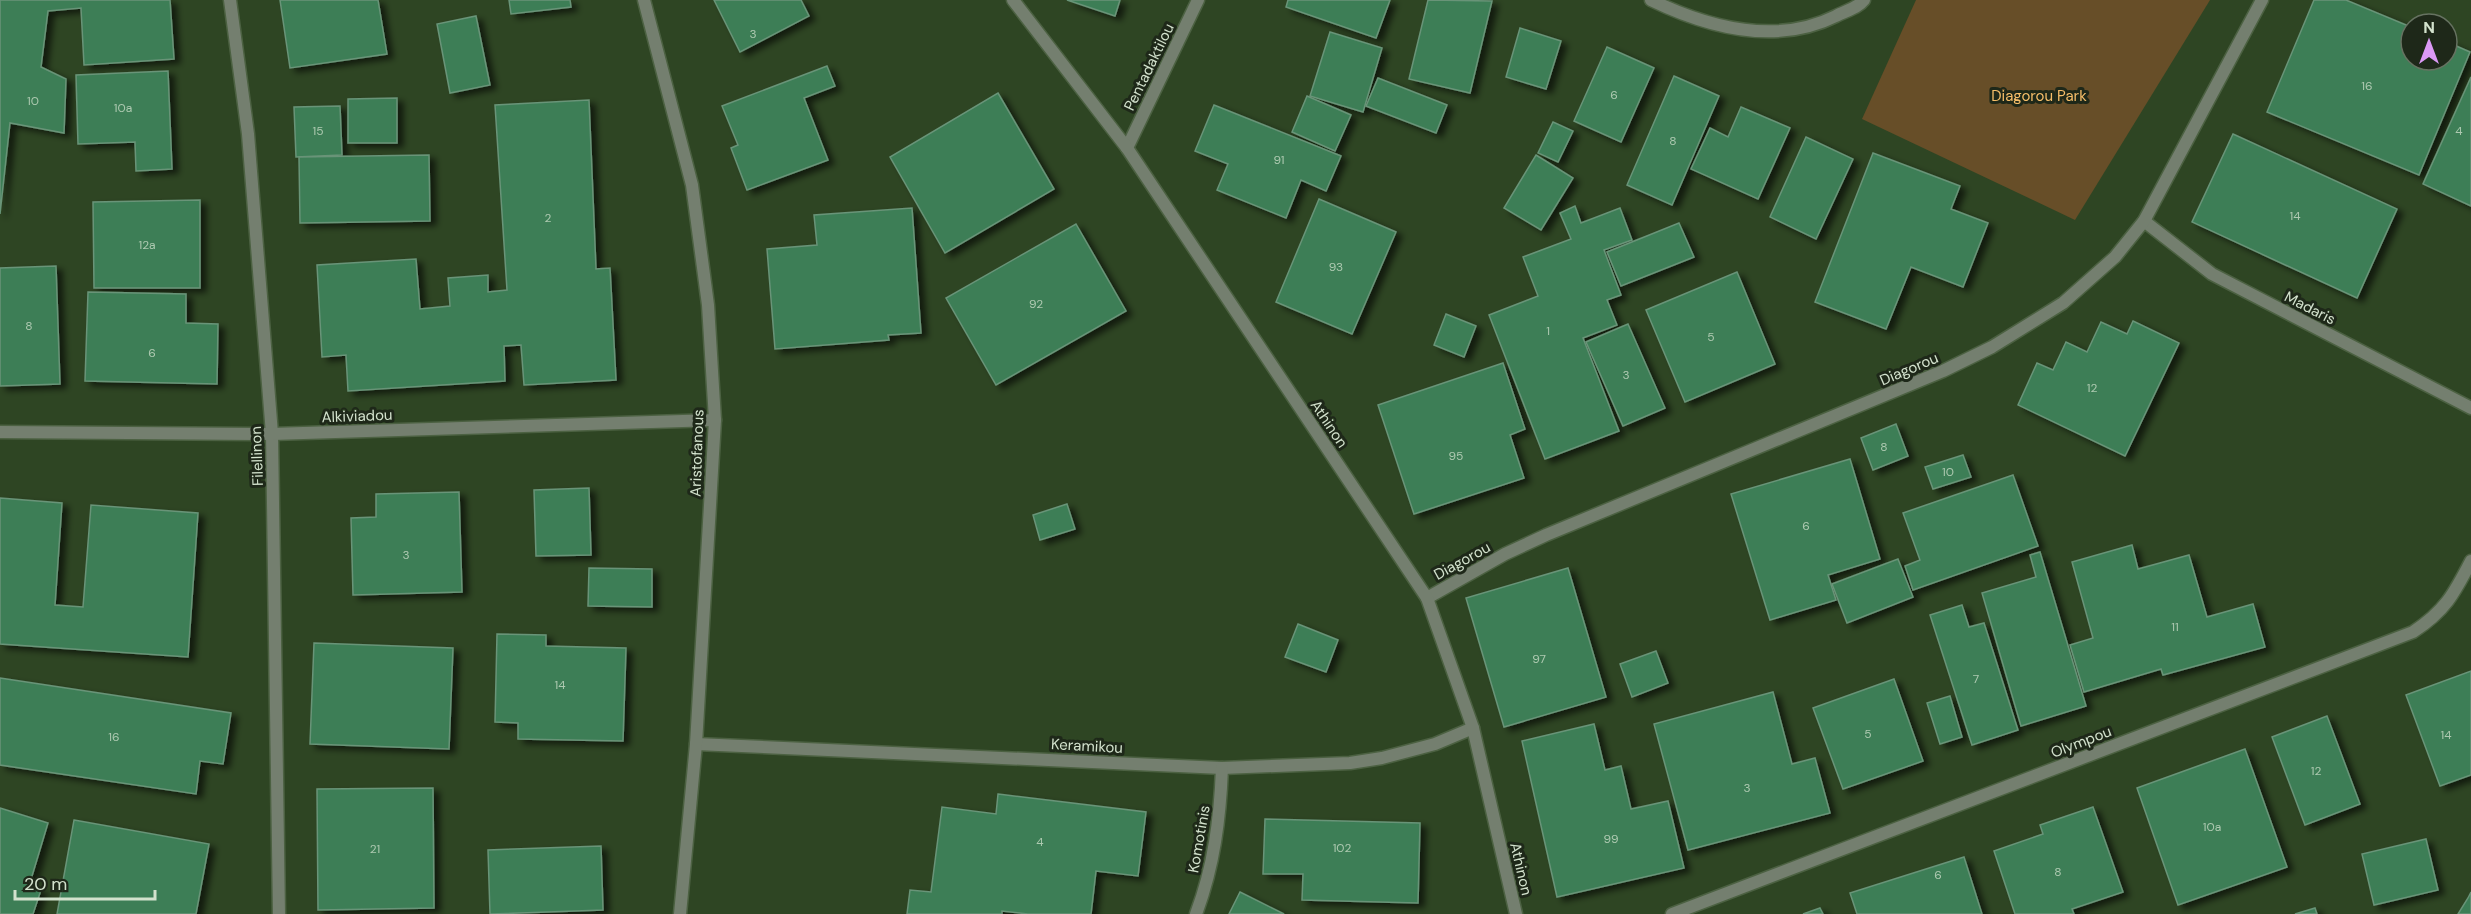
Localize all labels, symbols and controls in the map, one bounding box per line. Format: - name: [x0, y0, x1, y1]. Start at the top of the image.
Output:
- north arrow: [2399, 12, 2459, 72]
- text: N: [2423, 17, 2435, 38]
- street label: Pentadaktilou: [1119, 20, 1179, 114]
- house number: 3: [749, 26, 757, 42]
- house number: 16: [2361, 78, 2373, 94]
- park label: Diagorou Park: [1991, 86, 2087, 106]
- house number: 6: [1610, 87, 1618, 103]
- house number: 10: [27, 93, 39, 109]
- house number: 10a: [114, 100, 132, 116]
- house number: 15: [312, 123, 324, 139]
- house number: 4: [2455, 123, 2463, 139]
- house number: 8: [1669, 133, 1677, 149]
- house number: 91: [1273, 152, 1285, 168]
- house number: 14: [2289, 208, 2301, 224]
- house number: 2: [545, 210, 552, 226]
- house number: 12a: [138, 237, 156, 253]
- house number: 93: [1329, 259, 1343, 275]
- street label: Madaris: [2281, 287, 2339, 329]
- house number: 92: [1029, 296, 1043, 312]
- house number: 8: [25, 318, 33, 334]
- house number: 1: [1546, 323, 1550, 339]
- house number: 5: [1707, 329, 1715, 345]
- house number: 6: [148, 345, 156, 361]
- street label: Diagorou: [1877, 348, 1941, 390]
- house number: 3: [1622, 367, 1630, 383]
- house number: 12: [2087, 380, 2097, 396]
- street label: Athinon: [1306, 396, 1352, 452]
- street label: Alkiviadou: [321, 405, 393, 427]
- street label: Aristofanous: [685, 409, 709, 497]
- street label: Filellinon: [246, 426, 268, 486]
- house number: 8: [1880, 439, 1888, 455]
- house number: 95: [1449, 448, 1463, 464]
- house number: 10: [1942, 464, 1954, 480]
- house number: 6: [1802, 518, 1810, 534]
- street label: Diagorou: [1430, 537, 1494, 585]
- house number: 3: [402, 547, 410, 563]
- house number: 11: [2171, 619, 2179, 635]
- house number: 97: [1532, 651, 1546, 667]
- house number: 7: [1973, 671, 1979, 687]
- house number: 14: [554, 677, 566, 693]
- street label: Olympou: [2048, 721, 2114, 763]
- house number: 5: [1864, 726, 1872, 742]
- house number: 14: [2440, 727, 2452, 743]
- house number: 16: [108, 729, 120, 745]
- street label: Keramikou: [1051, 734, 1123, 758]
- house number: 12: [2311, 763, 2321, 779]
- house number: 3: [1743, 780, 1751, 796]
- street label: Komotinis: [1183, 804, 1215, 874]
- house number: 10a: [2203, 819, 2221, 835]
- house number: 99: [1603, 831, 1619, 847]
- house number: 4: [1036, 834, 1044, 850]
- house number: 102: [1333, 840, 1351, 856]
- house number: 21: [370, 841, 380, 857]
- street label: Athinon: [1505, 841, 1537, 897]
- scale bar: [15, 863, 154, 901]
- house number: 8: [2054, 864, 2062, 880]
- house number: 6: [1934, 867, 1942, 883]
- text: 20 m: [24, 872, 67, 896]

